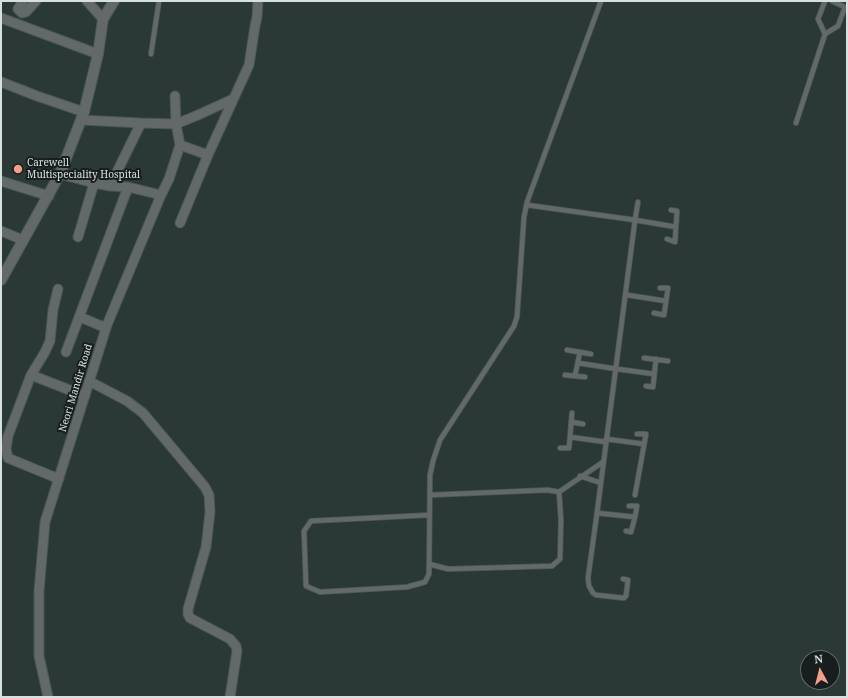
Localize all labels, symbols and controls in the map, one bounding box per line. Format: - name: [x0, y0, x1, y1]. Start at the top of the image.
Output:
- place label: Carewell Multispeciality Hospital: [27, 157, 140, 180]
- marker: Carewell Multispeciality Hospital: [12, 163, 24, 175]
- street label: Neori Mandir Road: [57, 343, 95, 433]
- north arrow: [800, 650, 840, 690]
- text: N: [813, 651, 824, 667]

